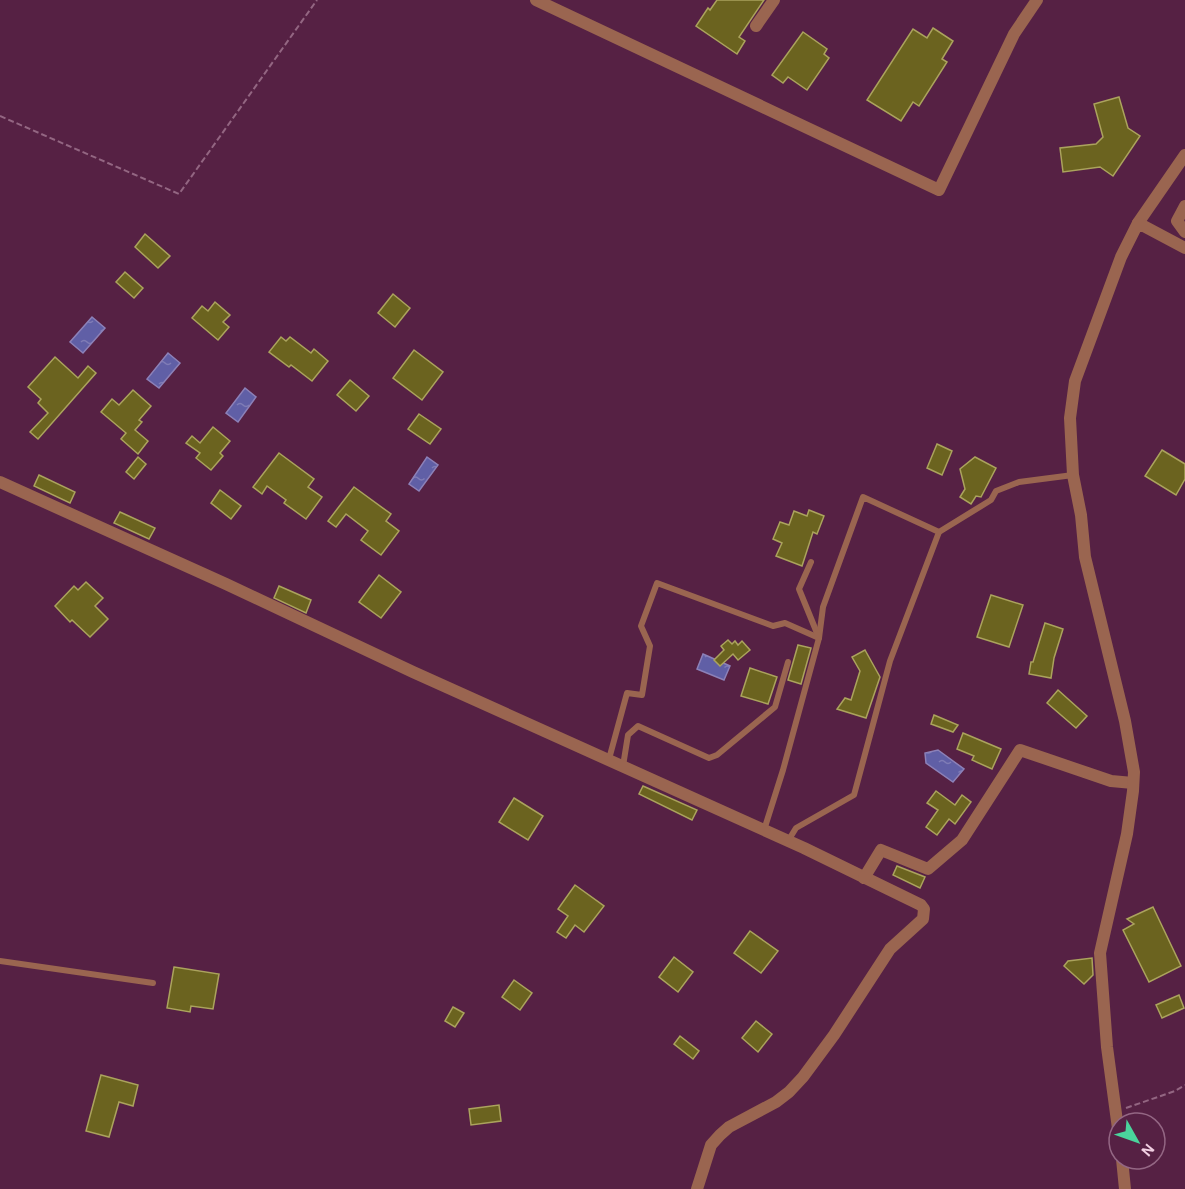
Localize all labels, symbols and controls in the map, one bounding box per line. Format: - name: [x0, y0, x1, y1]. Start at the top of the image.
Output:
- north arrow: [1107, 1111, 1167, 1171]
- text: N: [1138, 1141, 1157, 1159]

